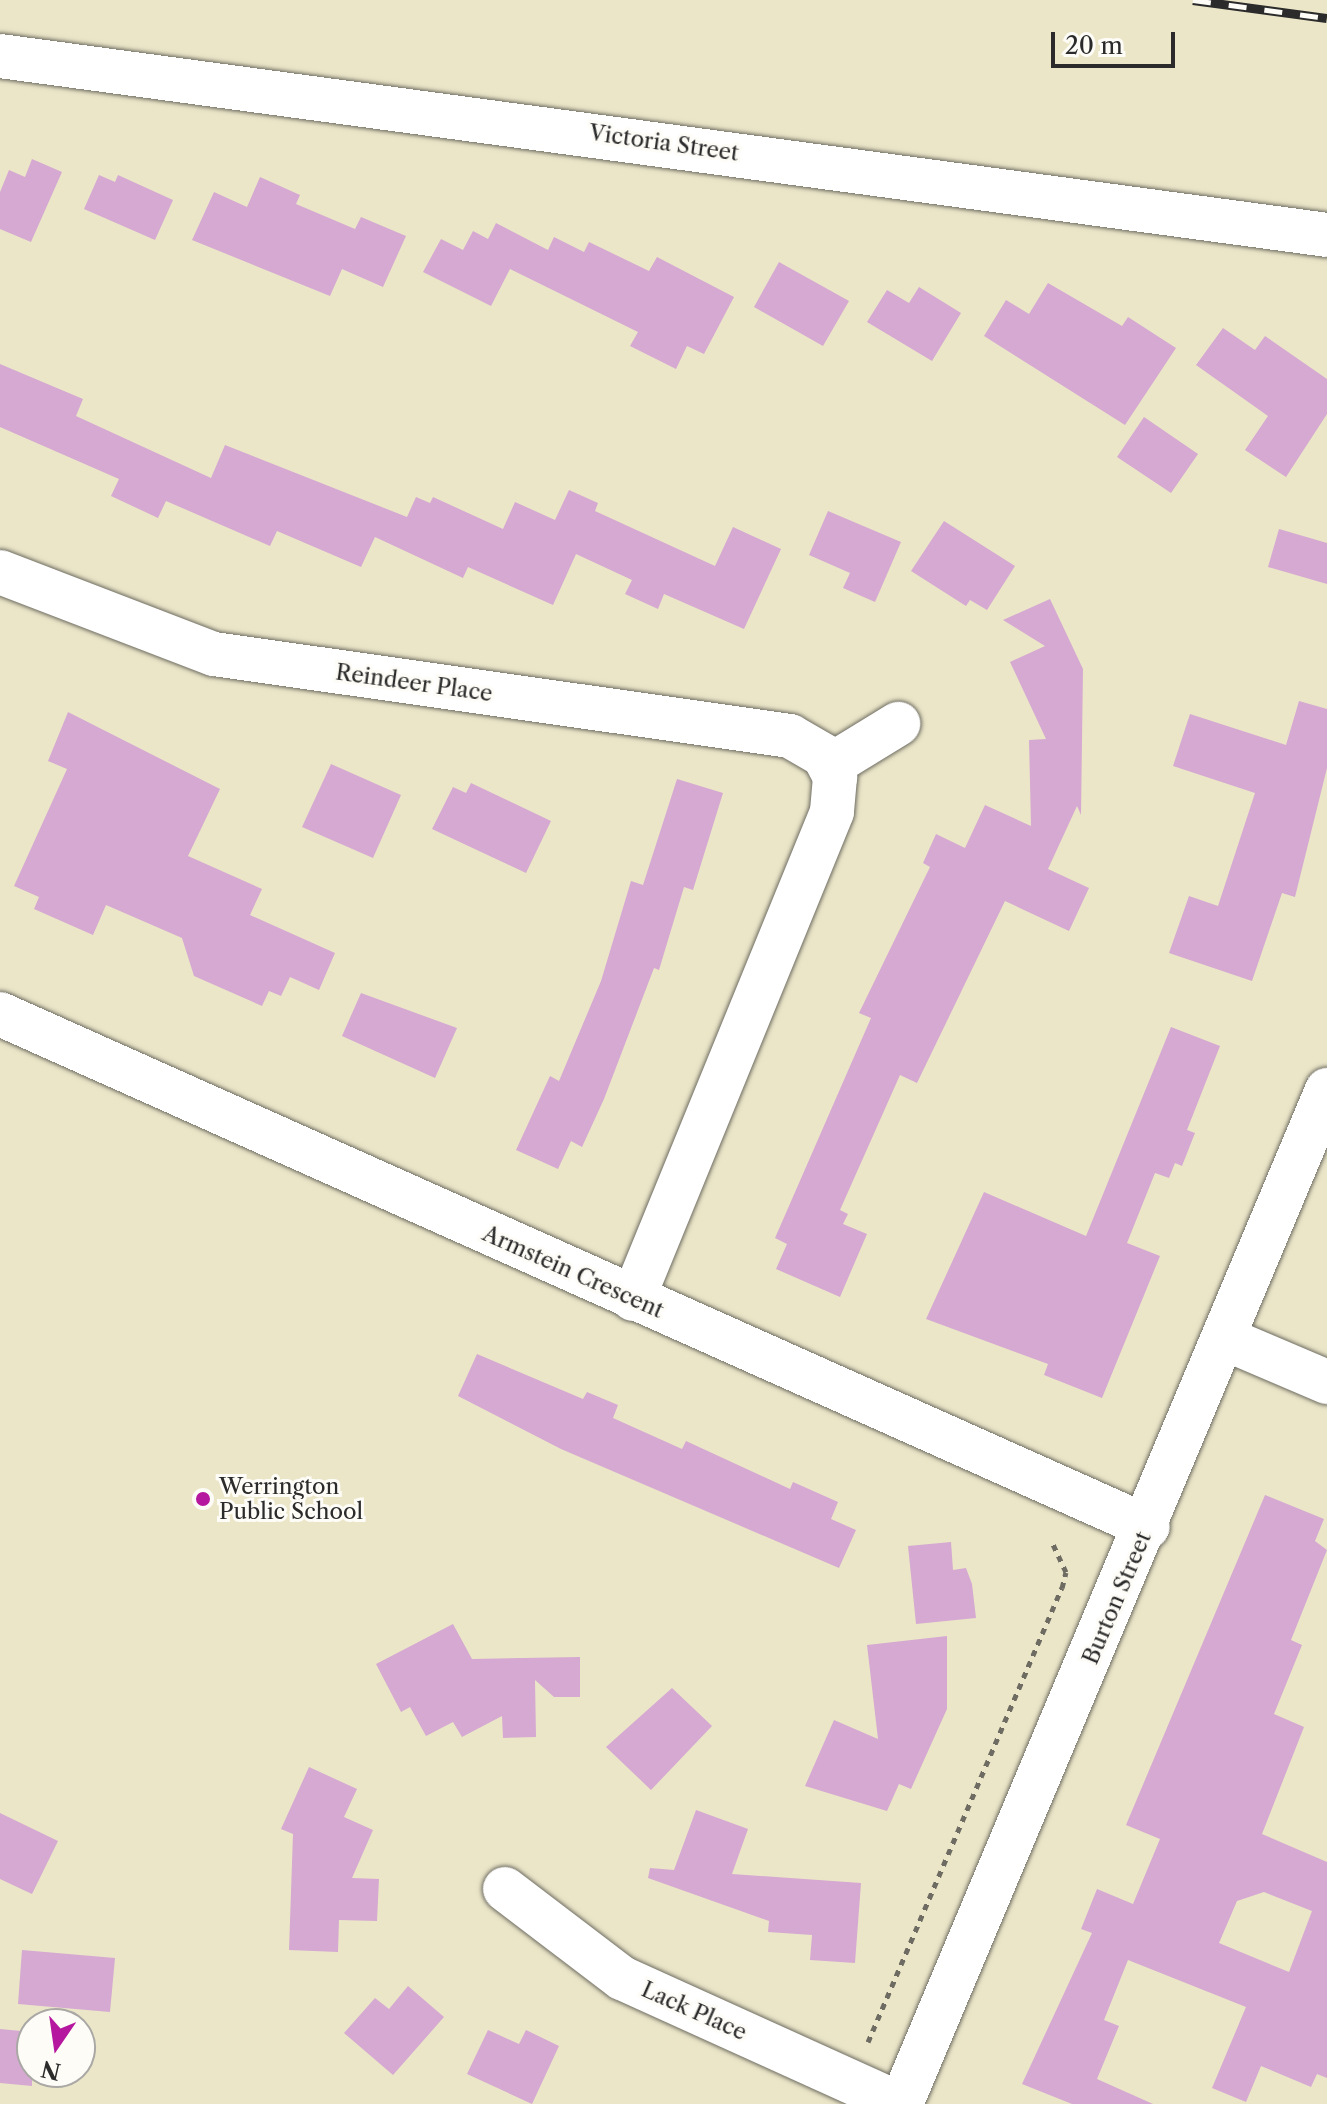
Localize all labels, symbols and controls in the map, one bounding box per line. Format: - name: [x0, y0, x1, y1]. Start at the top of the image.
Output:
- scale bar: [1055, 16, 1179, 66]
- text: 20 m: [1065, 31, 1123, 60]
- street label: Victoria Street: [587, 119, 741, 167]
- street label: Reindeer Place: [334, 659, 494, 707]
- street label: Armstein Crescent: [478, 1220, 668, 1324]
- place label: Werrington Public School: [219, 1473, 363, 1524]
- marker: Werrington Public School: [194, 1490, 212, 1508]
- street label: Burton Street: [1077, 1528, 1157, 1668]
- street label: Lack Place: [637, 1976, 751, 2046]
- north arrow: [16, 2008, 96, 2088]
- text: N: [39, 2055, 63, 2085]

